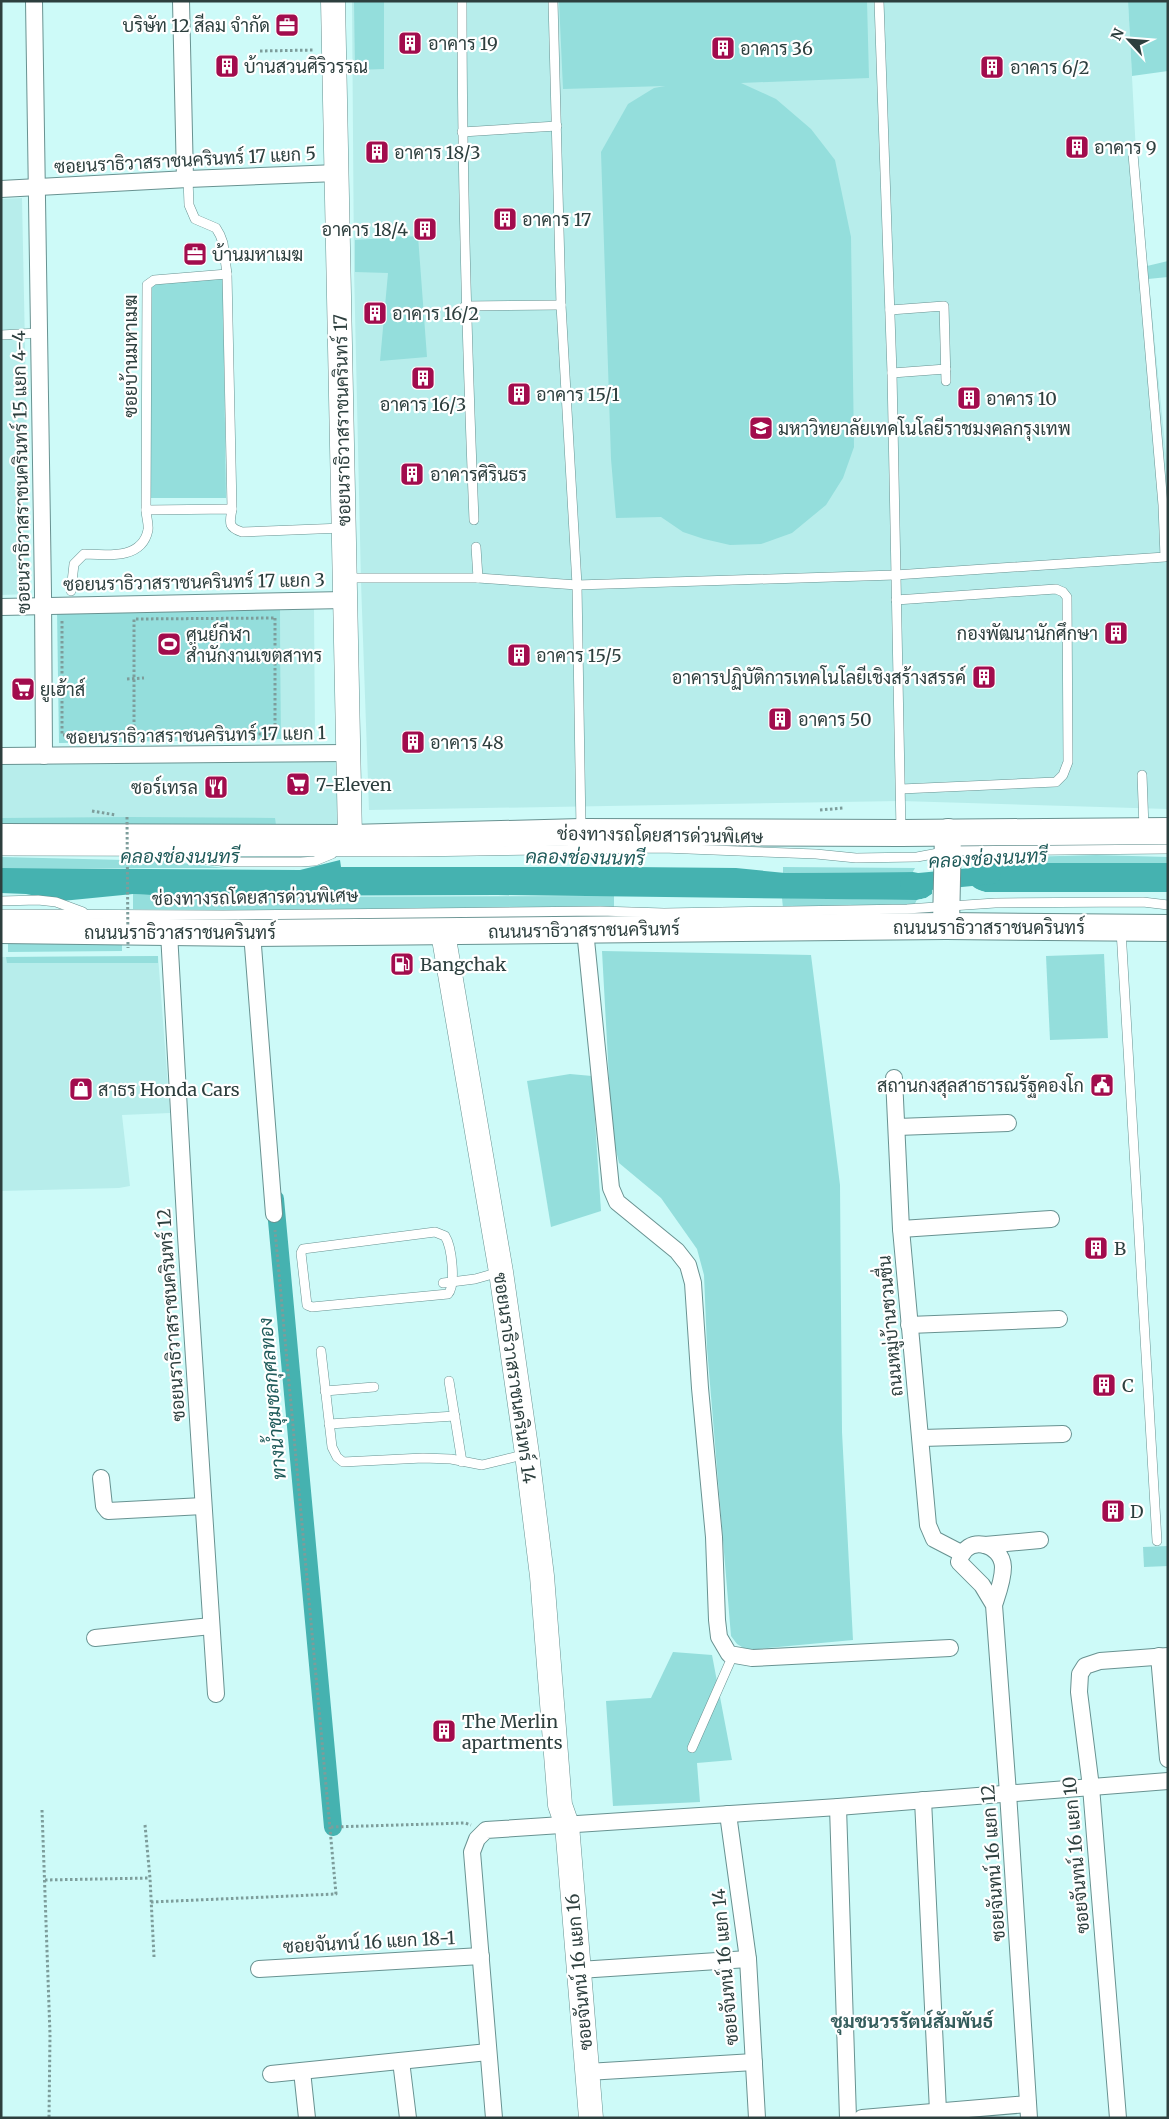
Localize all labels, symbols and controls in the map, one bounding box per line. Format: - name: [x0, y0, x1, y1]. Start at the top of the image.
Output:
- office icon: บริษัท 12 สีลม จำกัด: [274, 12, 300, 38]
- place label: บริษัท 12 สีลม จำกัด: [123, 13, 270, 37]
- north arrow: [1104, 15, 1154, 65]
- text: N: [1107, 25, 1128, 43]
- building icon: อาคาร 19: [397, 30, 423, 56]
- place label: อาคาร 19: [428, 32, 498, 55]
- building icon: อาคาร 36: [710, 35, 736, 61]
- place label: อาคาร 36: [740, 37, 813, 60]
- building icon: บ้านสวนศิริวรรณ: [214, 53, 240, 79]
- building icon: อาคาร 6/2: [979, 54, 1005, 80]
- place label: บ้านสวนศิริวรรณ: [244, 55, 368, 78]
- place label: อาคาร 6/2: [1010, 56, 1090, 79]
- building icon: อาคาร 9: [1064, 134, 1090, 160]
- place label: อาคาร 9: [1094, 136, 1157, 159]
- building icon: อาคาร 18/3: [364, 139, 390, 165]
- street label: ซอยนราธิวาสราชนครินทร์ 17 แยก 5: [53, 141, 317, 178]
- place label: อาคาร 18/3: [394, 141, 481, 164]
- building icon: อาคาร 17: [492, 206, 518, 232]
- place label: อาคาร 17: [522, 208, 591, 231]
- building icon: อาคาร 18/4: [412, 216, 438, 242]
- place label: อาคาร 18/4: [322, 218, 408, 241]
- office icon: บ้านมหาเมฆ: [182, 241, 208, 267]
- place label: บ้านมหาเมฆ: [212, 243, 303, 266]
- street label: ซอยบ้านมหาเมฆ: [119, 294, 142, 418]
- building icon: อาคาร 16/2: [362, 300, 388, 326]
- place label: อาคาร 16/2: [392, 302, 479, 325]
- street label: ซอยนราธิวาสราชนครินทร์ 17: [328, 314, 355, 526]
- street label: ซอยนราธิวาสราชนครินทร์ 15 แยก 4-4: [6, 330, 35, 614]
- building icon: อาคาร 16/3: [410, 365, 436, 391]
- building icon: อาคาร 15/1: [506, 381, 532, 407]
- place label: อาคาร 15/1: [536, 383, 620, 406]
- building icon: อาคาร 10: [956, 385, 982, 411]
- place label: อาคาร 10: [986, 387, 1057, 410]
- place label: อาคาร 16/3: [380, 393, 466, 416]
- school or university icon: มหาวิทยาลัยเทคโนโลยีราชมงคลกรุงเทพ: [748, 415, 774, 441]
- place label: มหาวิทยาลัยเทคโนโลยีราชมงคลกรุงเทพ: [778, 416, 1071, 441]
- building icon: อาคารศิรินธร: [399, 461, 425, 487]
- place label: อาคารศิรินธร: [430, 463, 527, 486]
- street label: ซอยนราธิวาสราชนครินทร์ 17 แยก 3: [63, 567, 325, 596]
- building icon: กองพัฒนานักศึกษา: [1103, 620, 1129, 646]
- place label: ศูนย์กีฬา สำนักงานเขตสาทร: [186, 622, 323, 667]
- place label: กองพัฒนานักศึกษา: [957, 622, 1098, 645]
- sports icon: ศูนย์กีฬา สำนักงานเขตสาทร: [156, 631, 182, 657]
- building icon: อาคาร 15/5: [506, 642, 532, 668]
- place label: อาคาร 15/5: [536, 644, 622, 667]
- building icon: อาคารปฏิบัติการเทคโนโลยีเชิงสร้างสรรค์: [971, 664, 997, 690]
- place label: อาคารปฏิบัติการเทคโนโลยีเชิงสร้างสรรค์: [672, 665, 966, 690]
- supermarket icon: ยูเฮ้าส์: [10, 676, 36, 702]
- place label: ยูเฮ้าส์: [40, 677, 85, 703]
- building icon: อาคาร 50: [767, 706, 793, 732]
- place label: อาคาร 50: [798, 708, 872, 731]
- street label: ซอยนราธิวาสราชนครินทร์ 17 แยก 1: [66, 720, 326, 749]
- building icon: อาคาร 48: [400, 729, 426, 755]
- place label: อาคาร 48: [430, 731, 504, 754]
- supermarket icon: 7-Eleven: [285, 771, 311, 797]
- place label: 7-Eleven: [316, 773, 392, 796]
- restaurant icon: ซอร์เทรล: [203, 774, 229, 800]
- place label: ซอร์เทรล: [131, 775, 198, 799]
- street label: ช่องทางรถโดยสารด่วนพิเศษ: [557, 821, 764, 848]
- water label: คลองช่องนนทรี: [928, 843, 1049, 873]
- water label: คลองช่องนนทรี: [120, 844, 241, 868]
- water label: คลองช่องนนทรี: [525, 844, 646, 870]
- street label: ช่องทางรถโดยสารด่วนพิเศษ: [152, 883, 359, 910]
- street label: ถนนนราธิวาสราชนครินทร์: [893, 915, 1085, 939]
- street label: ถนนนราธิวาสราชนครินทร์: [488, 916, 680, 943]
- street label: ถนนนราธิวาสราชนครินทร์: [84, 920, 276, 944]
- fuel station icon: Bangchak: [389, 951, 415, 977]
- place label: Bangchak: [420, 953, 507, 976]
- public building icon: สถานกงสุลสาธารณรัฐคองโก: [1089, 1072, 1115, 1098]
- place label: สถานกงสุลสาธารณรัฐคองโก: [877, 1073, 1084, 1098]
- shop icon: สาธร Honda Cars: [68, 1076, 94, 1102]
- place label: สาธร Honda Cars: [98, 1078, 240, 1101]
- street label: ซอยนราธิวาสราชนครินทร์ 12: [151, 1208, 190, 1422]
- building icon: B: [1083, 1235, 1109, 1261]
- place label: B: [1114, 1237, 1126, 1260]
- street label: ถนนหมู่บ้านชวนชื่น: [868, 1254, 910, 1398]
- street label: ซอยนราธิวาสราชนครินทร์ 14: [489, 1271, 542, 1485]
- water label: ทางน้ำชุมชลกุศลทอง: [250, 1316, 292, 1482]
- building icon: C: [1091, 1372, 1117, 1398]
- place label: C: [1122, 1374, 1134, 1397]
- building icon: D: [1100, 1498, 1126, 1524]
- place label: D: [1130, 1500, 1144, 1523]
- place label: The Merlin apartments: [462, 1710, 563, 1754]
- building icon: The Merlin apartments: [431, 1718, 457, 1744]
- street label: ซอยจันทน์ 16 แยก 10: [1057, 1775, 1094, 1935]
- street label: ซอยจันทน์ 16 แยก 12: [975, 1784, 1010, 1942]
- street label: ซอยจันทน์ 16 แยก 14: [706, 1888, 743, 2046]
- street label: ซอยจันทน์ 16 แยก 16: [560, 1893, 597, 2051]
- street label: ซอยจันทน์ 16 แยก 18-1: [282, 1925, 456, 1958]
- district label: ชุมชนวรรัตน์สัมพันธ์: [830, 2009, 994, 2036]

